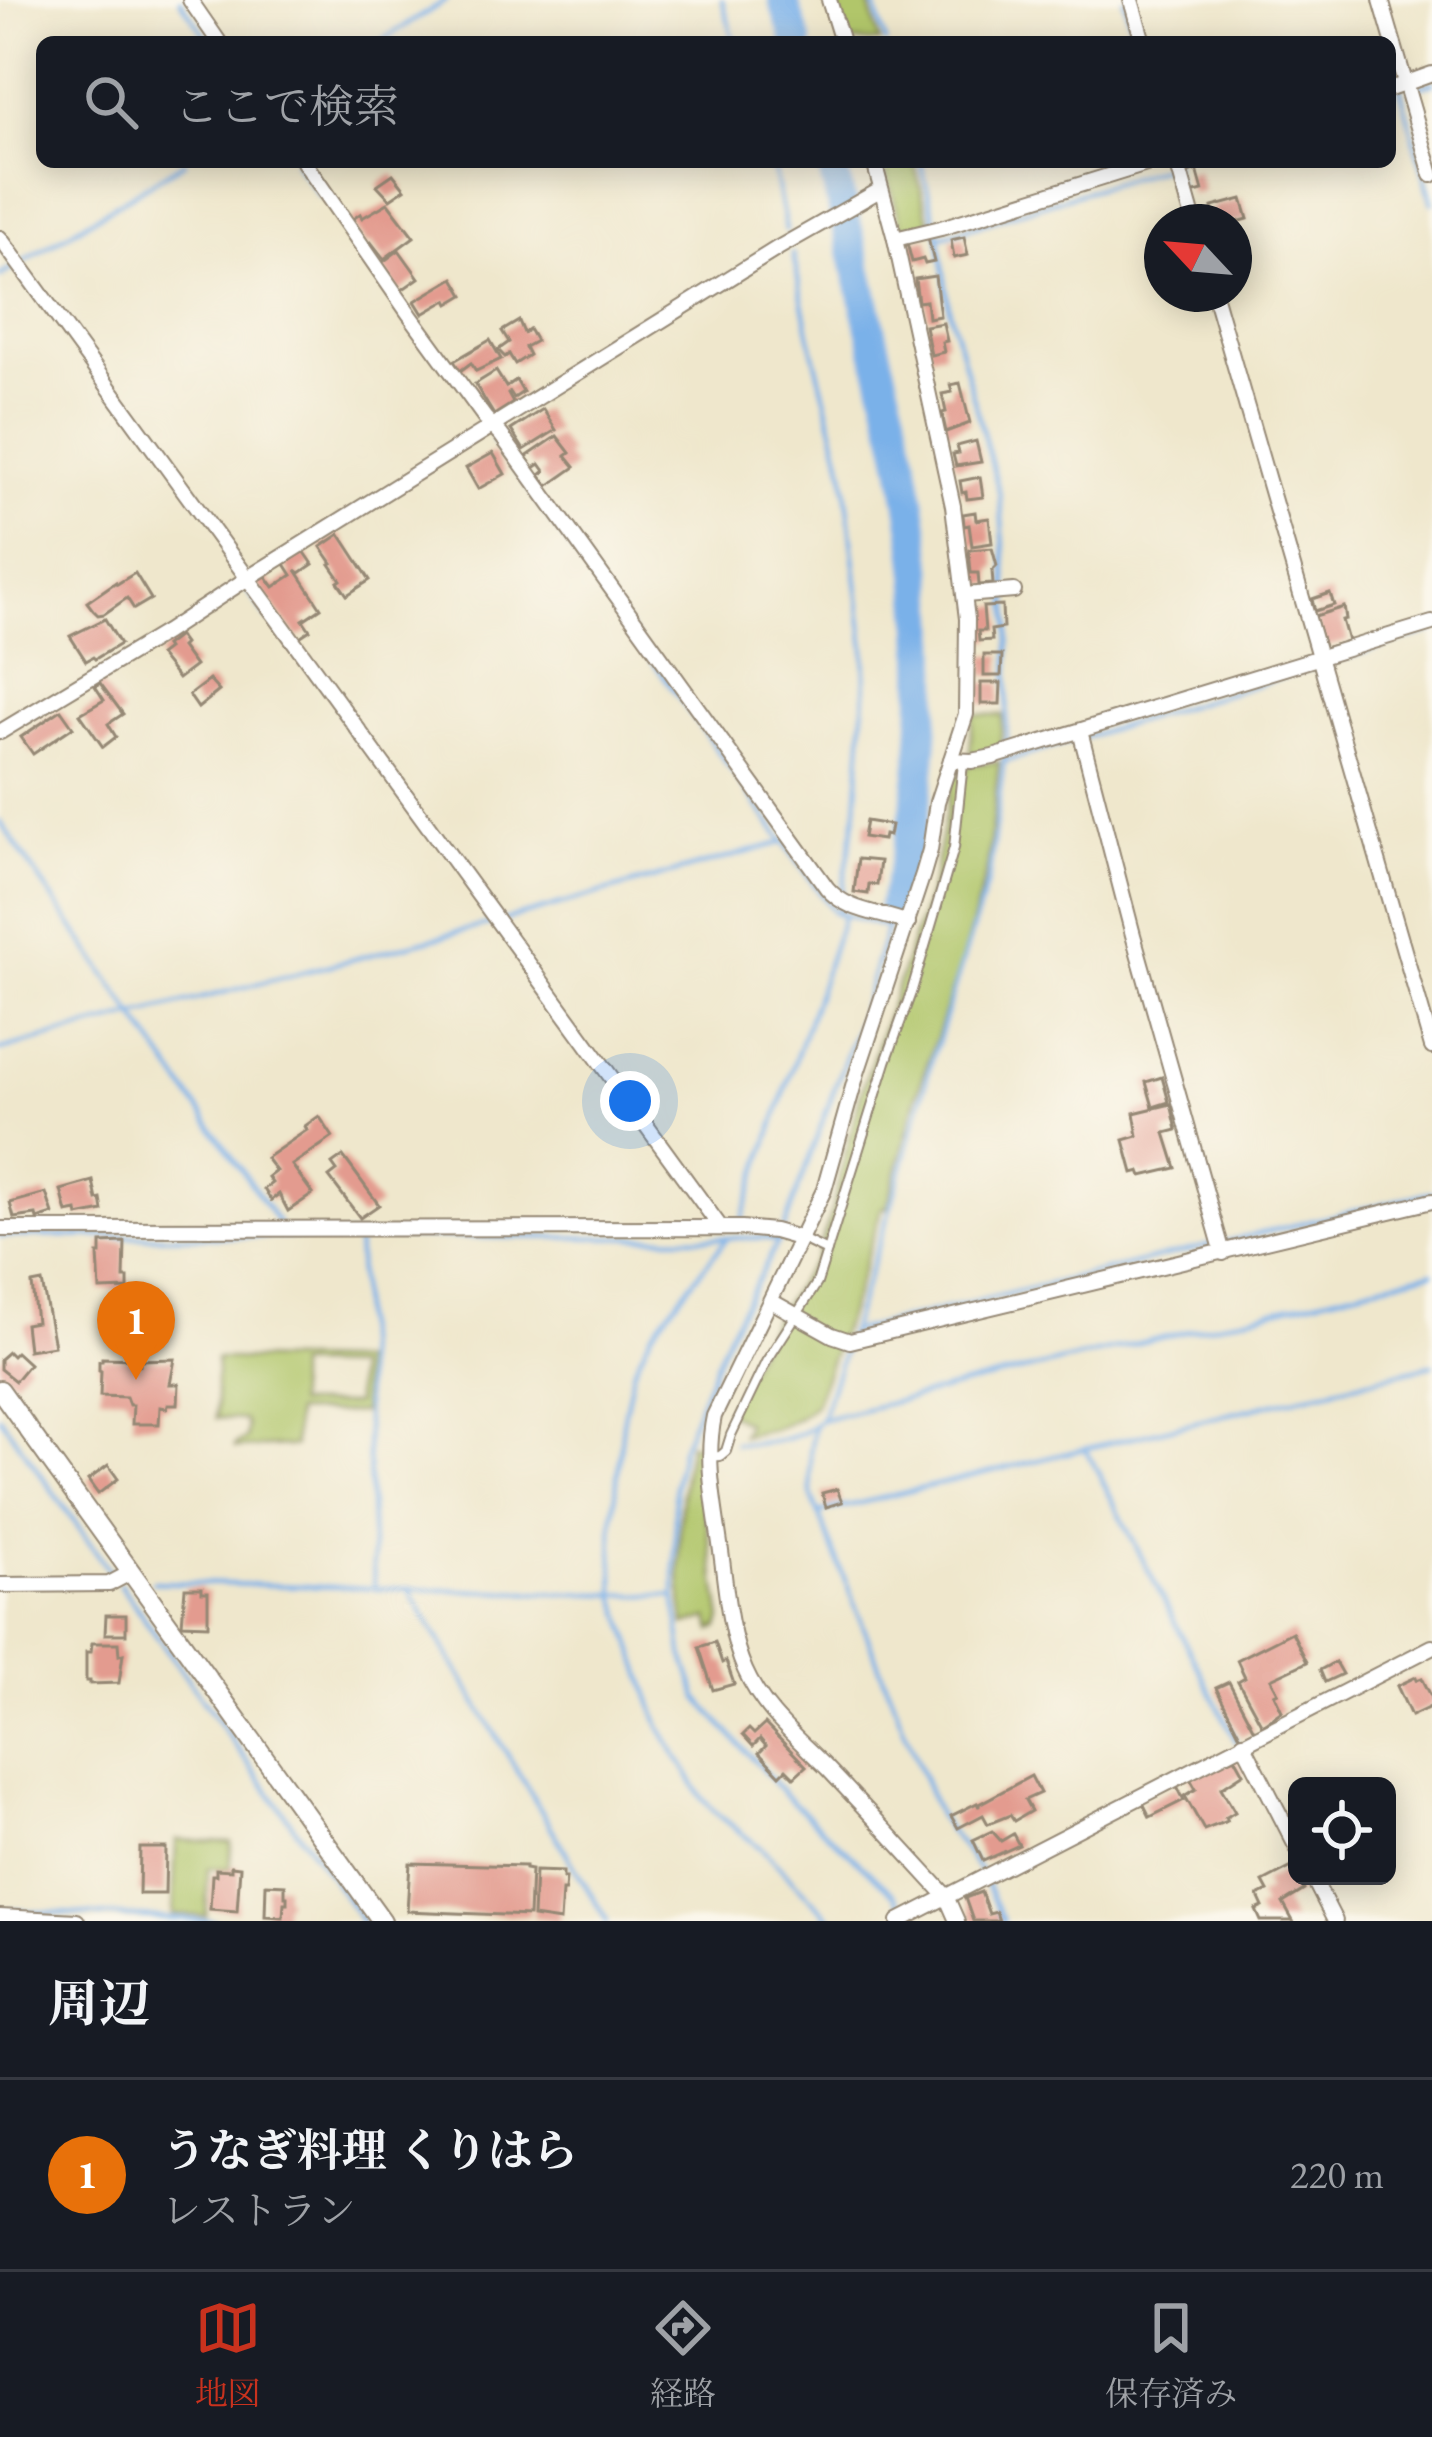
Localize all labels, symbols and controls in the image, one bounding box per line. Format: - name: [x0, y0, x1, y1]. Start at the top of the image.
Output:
- search box: [36, 36, 1396, 168]
- icon: search: [78, 69, 144, 135]
- text: ここで検索: [174, 77, 399, 135]
- north arrow: [1144, 204, 1252, 312]
- your location: [600, 1071, 660, 1131]
- pin: 1: [97, 1281, 175, 1380]
- map controls: [1288, 1777, 1396, 1885]
- button: locate: [1288, 1777, 1396, 1885]
- text: 周辺: [48, 1970, 150, 2036]
- text: うなぎ料理 くりはら: [162, 2121, 578, 2179]
- text: 1: [77, 2149, 97, 2200]
- text: 220 m: [1290, 2149, 1384, 2200]
- text: レストラン: [162, 2185, 356, 2236]
- tab: 地図: [195, 2295, 261, 2415]
- tab: 経路: [650, 2295, 716, 2415]
- tab: 保存済み: [1105, 2295, 1237, 2415]

